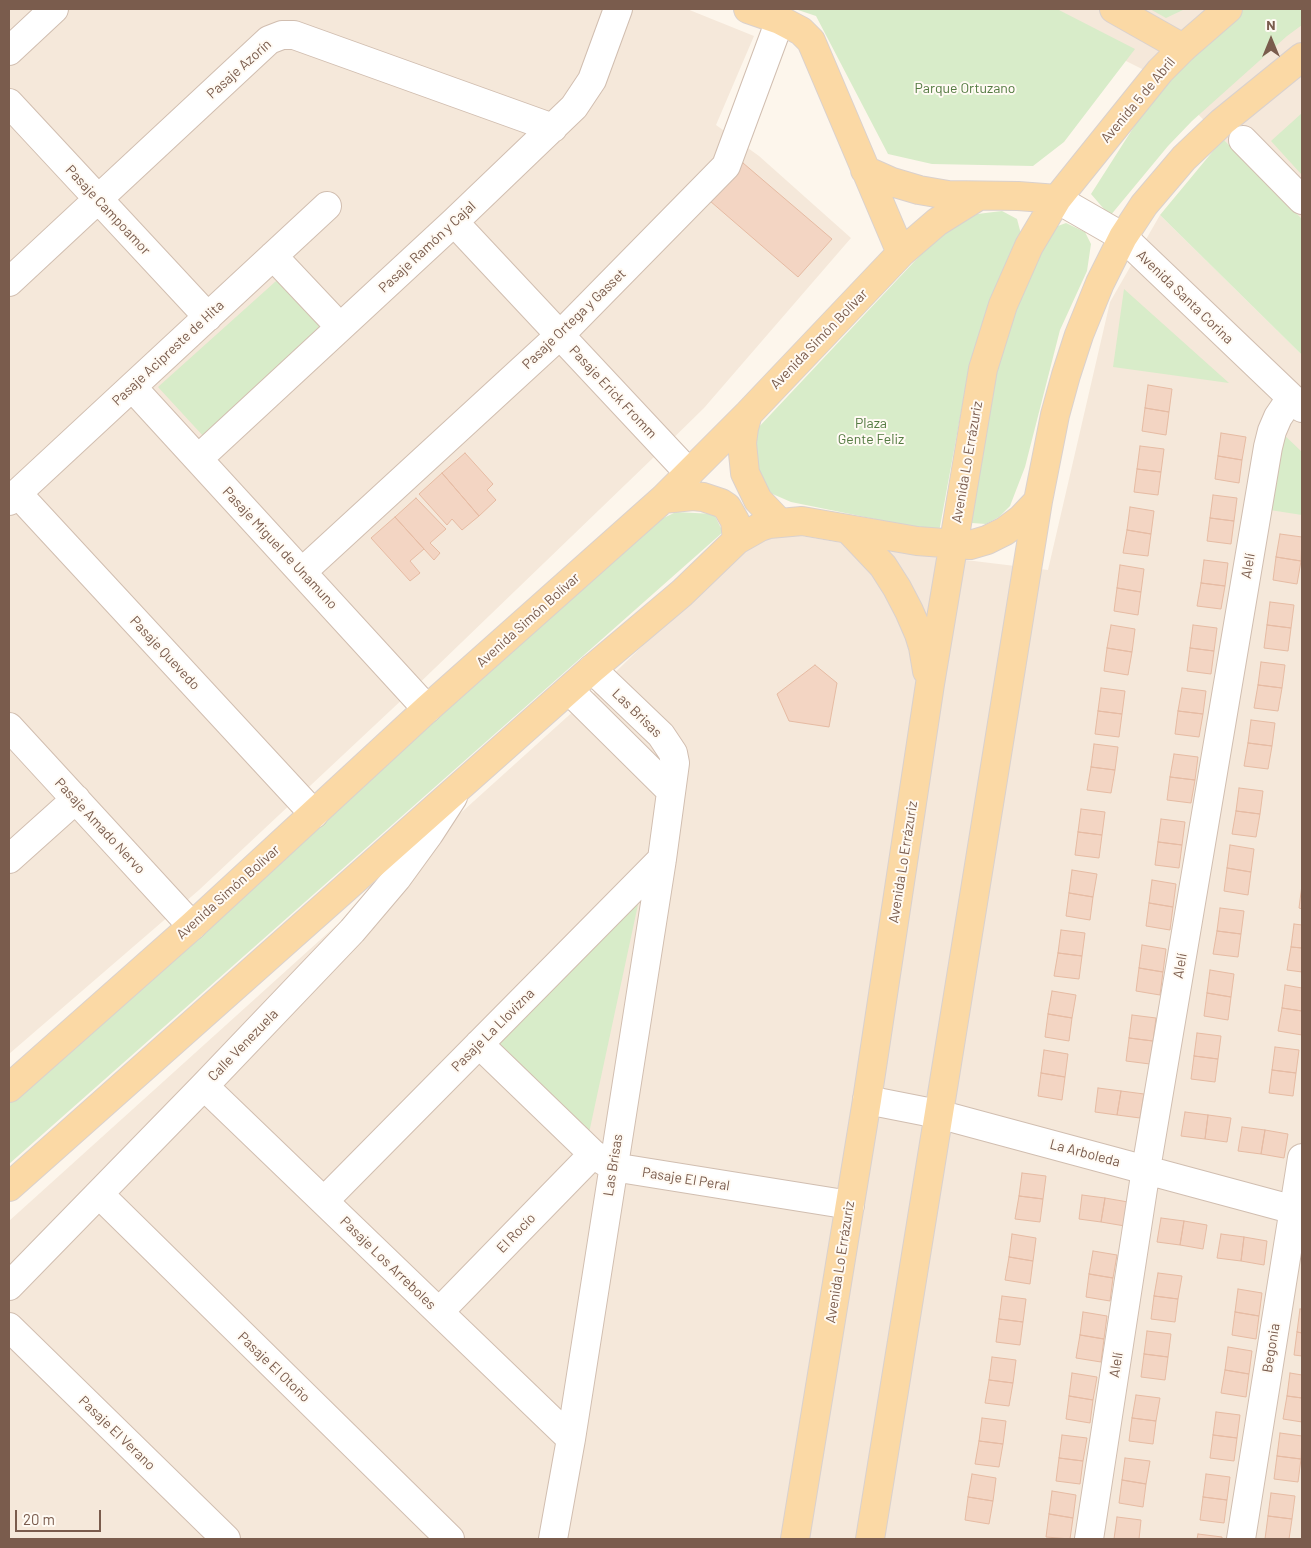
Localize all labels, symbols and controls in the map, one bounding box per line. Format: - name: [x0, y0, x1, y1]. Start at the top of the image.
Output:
- north arrow: [1246, 15, 1296, 65]
- text: N: [1266, 16, 1276, 33]
- street label: Pasaje Azorín: [203, 36, 275, 102]
- street label: Avenida 5 de Abril: [1097, 54, 1179, 146]
- park label: Parque Ortuzano: [915, 80, 1015, 96]
- street label: Pasaje Campoamor: [62, 162, 154, 258]
- street label: Pasaje Ramón y Cajal: [375, 198, 479, 296]
- street label: Avenida Santa Corina: [1133, 246, 1237, 348]
- street label: Pasaje Ortega y Gasset: [519, 265, 629, 373]
- street label: Avenida Simón Bolívar: [767, 285, 871, 393]
- street label: Pasaje Acipreste de Hita: [109, 297, 227, 409]
- street label: Pasaje Erick Fromm: [566, 342, 660, 442]
- street label: Avenida Lo Errázuriz: [948, 400, 986, 524]
- park label: Plaza Gente Feliz: [838, 415, 904, 448]
- street label: Pasaje Miguel de Unamuno: [219, 483, 341, 613]
- street label: Alelí: [1238, 552, 1258, 580]
- street label: Avenida Simón Bolívar: [473, 569, 583, 671]
- street label: Pasaje Quevedo: [126, 613, 204, 693]
- street label: Las Brisas: [609, 685, 665, 741]
- street label: Pasaje Amado Nervo: [51, 775, 149, 877]
- street label: Avenida Lo Errázuriz: [885, 800, 921, 924]
- street label: Avenida Simón Bolívar: [173, 841, 283, 943]
- street label: Alelí: [1170, 952, 1190, 980]
- street label: Pasaje La Llovizna: [448, 985, 538, 1075]
- street label: Calle Venezuela: [204, 1005, 282, 1085]
- street label: Las Brisas: [600, 1133, 626, 1197]
- street label: La Arboleda: [1048, 1136, 1122, 1170]
- street label: Pasaje El Peral: [641, 1164, 731, 1194]
- street label: Avenida Lo Errázuriz: [822, 1200, 858, 1324]
- street label: El Rocío: [493, 1210, 539, 1256]
- street label: Pasaje Los Arreboles: [337, 1213, 439, 1313]
- street label: Begonia: [1259, 1322, 1283, 1374]
- street label: Pasaje El Otoño: [234, 1328, 314, 1406]
- street label: Alelí: [1106, 1351, 1126, 1379]
- street label: Pasaje El Verano: [75, 1392, 159, 1474]
- scale bar: [18, 1500, 104, 1532]
- text: 20 m: [23, 1510, 55, 1528]

